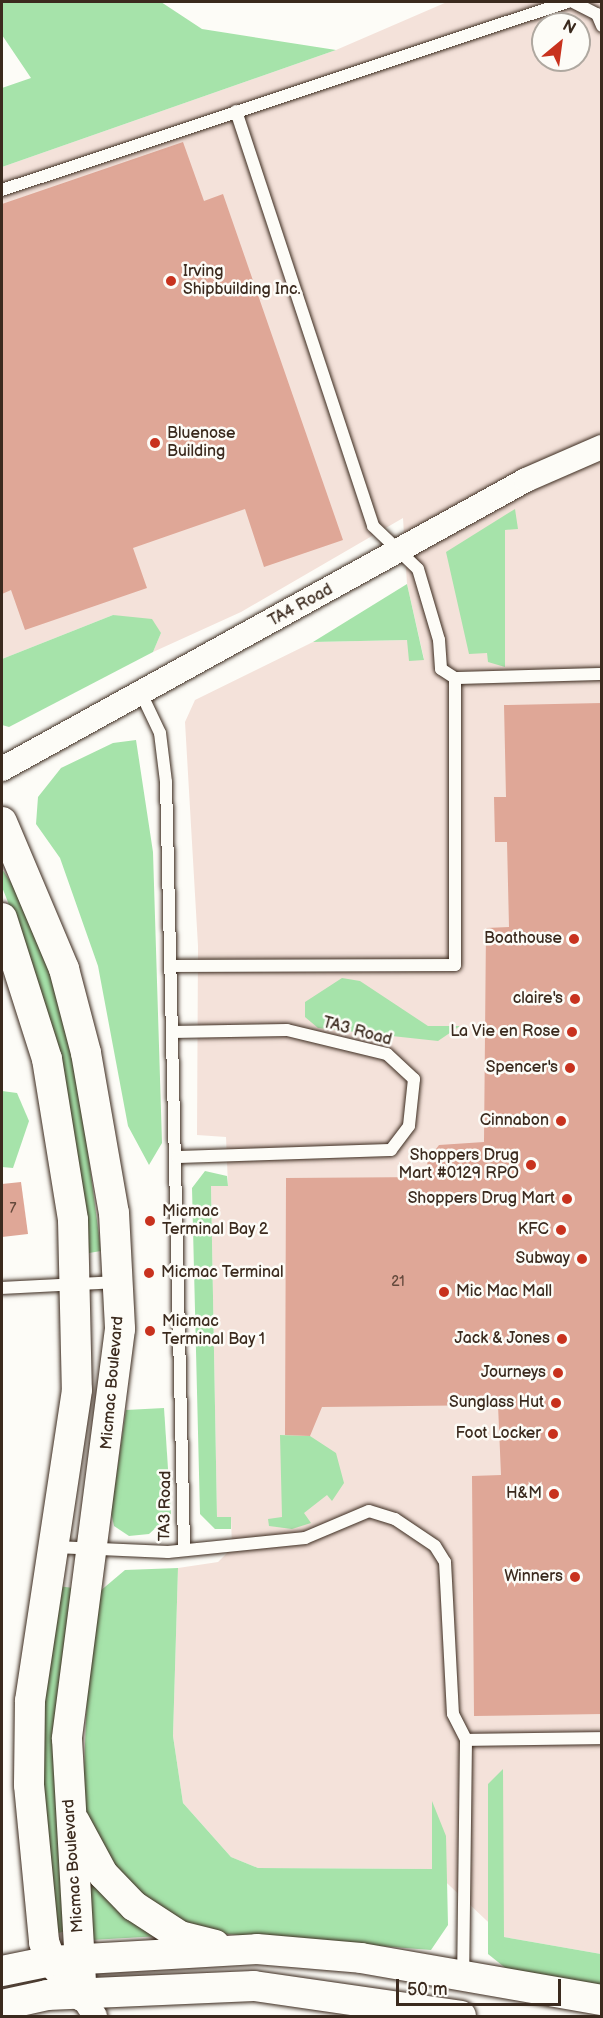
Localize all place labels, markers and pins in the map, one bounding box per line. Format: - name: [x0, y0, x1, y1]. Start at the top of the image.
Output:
- place label: Irving Shipbuilding Inc.: [183, 262, 301, 300]
- marker: Irving Shipbuilding Inc.: [164, 274, 178, 288]
- place label: Bluenose Building: [167, 424, 235, 462]
- marker: Bluenose Building: [148, 436, 162, 450]
- place label: Boathouse: [484, 929, 562, 949]
- marker: Boathouse: [567, 932, 581, 946]
- place label: claire's: [513, 989, 563, 1009]
- marker: claire's: [568, 992, 582, 1006]
- place label: La Vie en Rose: [450, 1022, 560, 1042]
- marker: La Vie en Rose: [565, 1025, 579, 1039]
- place label: Spencer's: [486, 1058, 558, 1078]
- marker: Spencer's: [563, 1061, 577, 1075]
- place label: Cinnabon: [480, 1111, 549, 1131]
- marker: Cinnabon: [554, 1114, 568, 1128]
- place label: Shoppers Drug Mart #0129 RPO: [398, 1146, 519, 1184]
- marker: Shoppers Drug Mart #0129 RPO: [524, 1158, 538, 1172]
- place label: Shoppers Drug Mart: [408, 1189, 555, 1209]
- marker: Shoppers Drug Mart: [560, 1192, 574, 1206]
- place label: Micmac Terminal Bay 2: [162, 1202, 269, 1240]
- marker: Micmac Terminal Bay 2: [143, 1214, 157, 1228]
- place label: KFC: [518, 1220, 549, 1240]
- marker: KFC: [554, 1223, 568, 1237]
- place label: Subway: [516, 1249, 570, 1269]
- marker: Subway: [575, 1252, 589, 1266]
- place label: Micmac Terminal: [161, 1263, 284, 1283]
- marker: Micmac Terminal: [142, 1266, 156, 1280]
- place label: Mic Mac Mall: [456, 1282, 552, 1302]
- marker: Mic Mac Mall: [437, 1285, 451, 1299]
- place label: Micmac Terminal Bay 1: [162, 1312, 266, 1350]
- marker: Micmac Terminal Bay 1: [143, 1324, 157, 1338]
- place label: Jack & Jones: [454, 1329, 550, 1349]
- marker: Jack & Jones: [555, 1332, 569, 1346]
- place label: Journeys: [481, 1363, 546, 1383]
- marker: Journeys: [551, 1366, 565, 1380]
- place label: Sunglass Hut: [449, 1393, 544, 1413]
- marker: Sunglass Hut: [549, 1396, 563, 1410]
- place label: Foot Locker: [456, 1424, 541, 1444]
- marker: Foot Locker: [546, 1427, 560, 1441]
- place label: H&M: [506, 1484, 542, 1504]
- marker: H&M: [547, 1487, 561, 1501]
- place label: Winners: [504, 1567, 563, 1587]
- marker: Winners: [568, 1570, 582, 1584]

